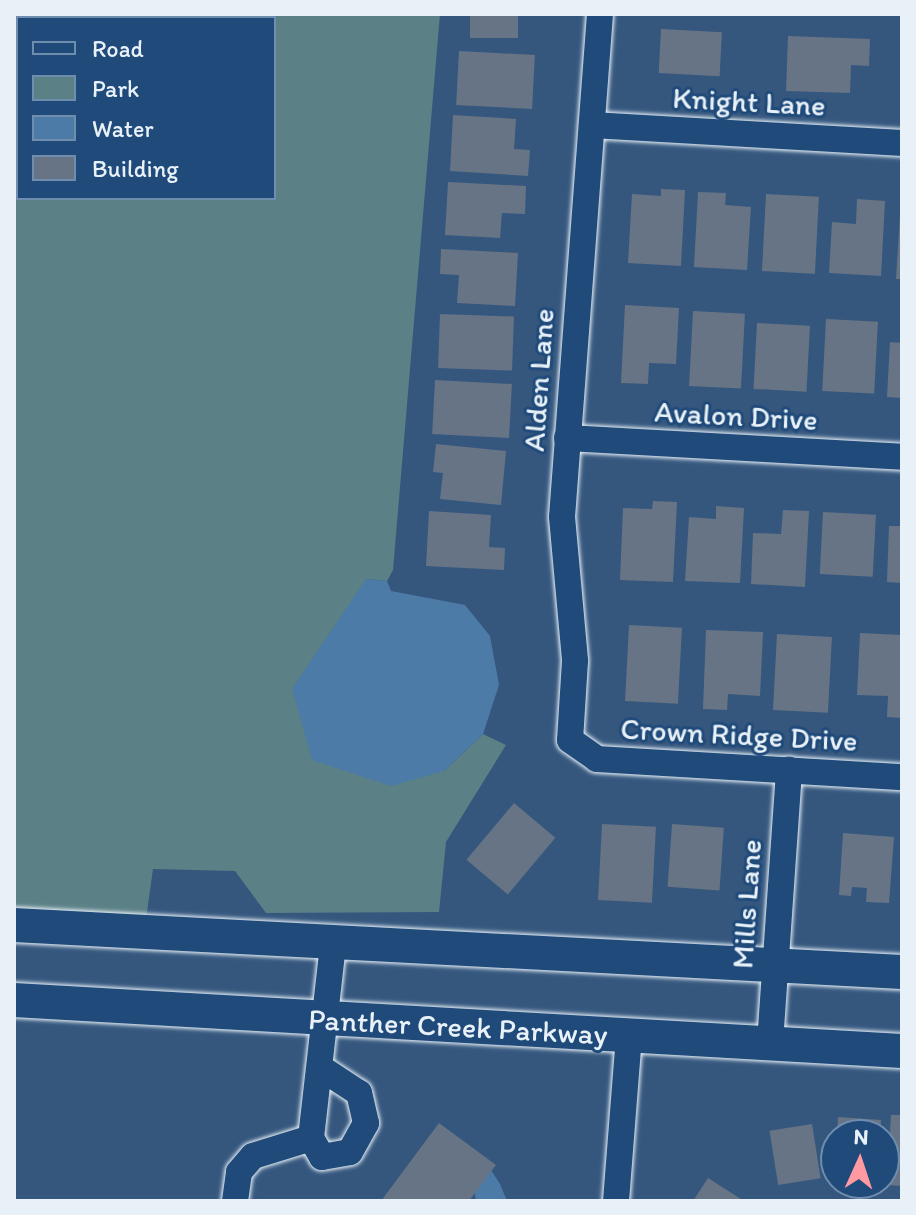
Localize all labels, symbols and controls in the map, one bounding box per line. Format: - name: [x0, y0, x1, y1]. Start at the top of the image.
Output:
- legend: [16, 16, 276, 200]
- text: Road: [92, 34, 144, 63]
- text: Park: [92, 74, 139, 103]
- street label: Knight Lane: [671, 80, 827, 124]
- text: Water: [92, 114, 154, 143]
- text: Building: [92, 154, 179, 183]
- street label: Alden Lane: [516, 307, 562, 453]
- street label: Avalon Drive: [654, 394, 818, 438]
- street label: Crown Ridge Drive: [620, 711, 858, 759]
- street label: Mills Lane: [724, 838, 770, 970]
- street label: Panther Creek Parkway: [308, 1001, 608, 1053]
- north arrow: [820, 1119, 900, 1199]
- text: N: [853, 1123, 869, 1150]

